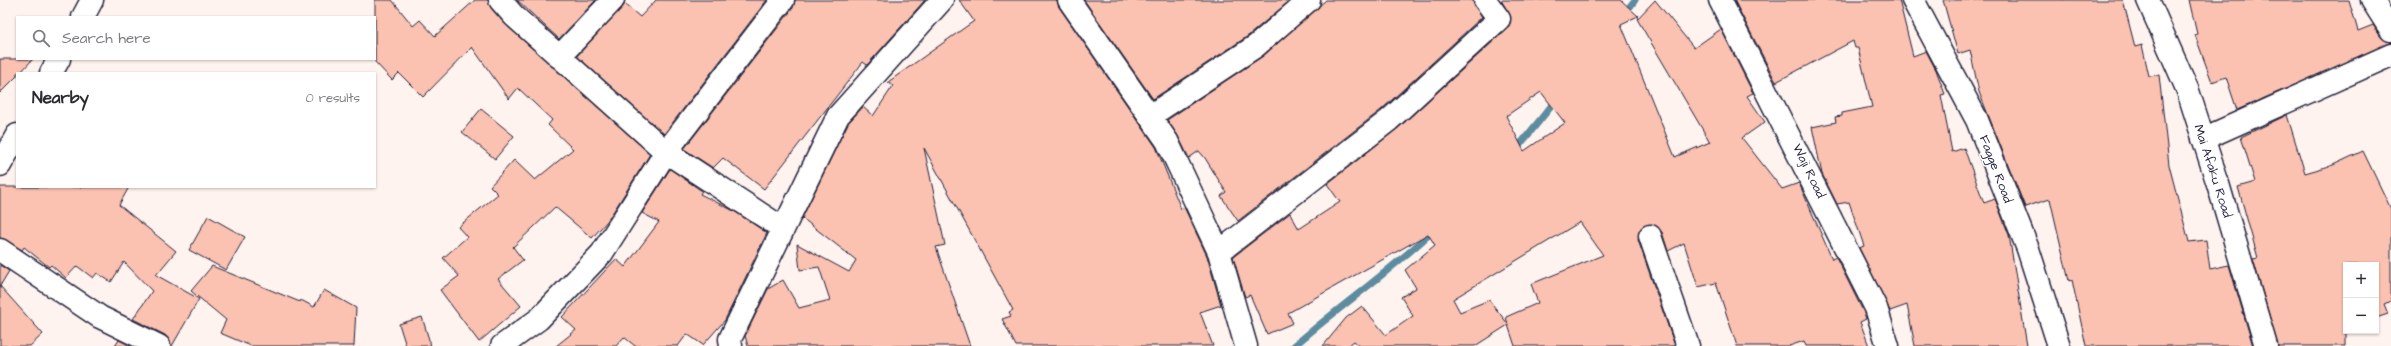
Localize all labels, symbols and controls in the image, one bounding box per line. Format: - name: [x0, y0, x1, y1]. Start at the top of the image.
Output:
- search box: [16, 16, 376, 60]
- icon: search: [30, 27, 52, 49]
- text: Search here: [62, 28, 151, 49]
- text: Nearby: [32, 86, 89, 110]
- text: 0 results: [305, 89, 360, 107]
- street label: Mai Afaku Road: [2189, 122, 2237, 220]
- street label: Fagge Road: [1974, 133, 2017, 206]
- street label: Waji Road: [1788, 141, 1830, 201]
- map controls: [2343, 262, 2379, 334]
- button: +: [2343, 262, 2379, 298]
- button: −: [2343, 298, 2379, 334]

